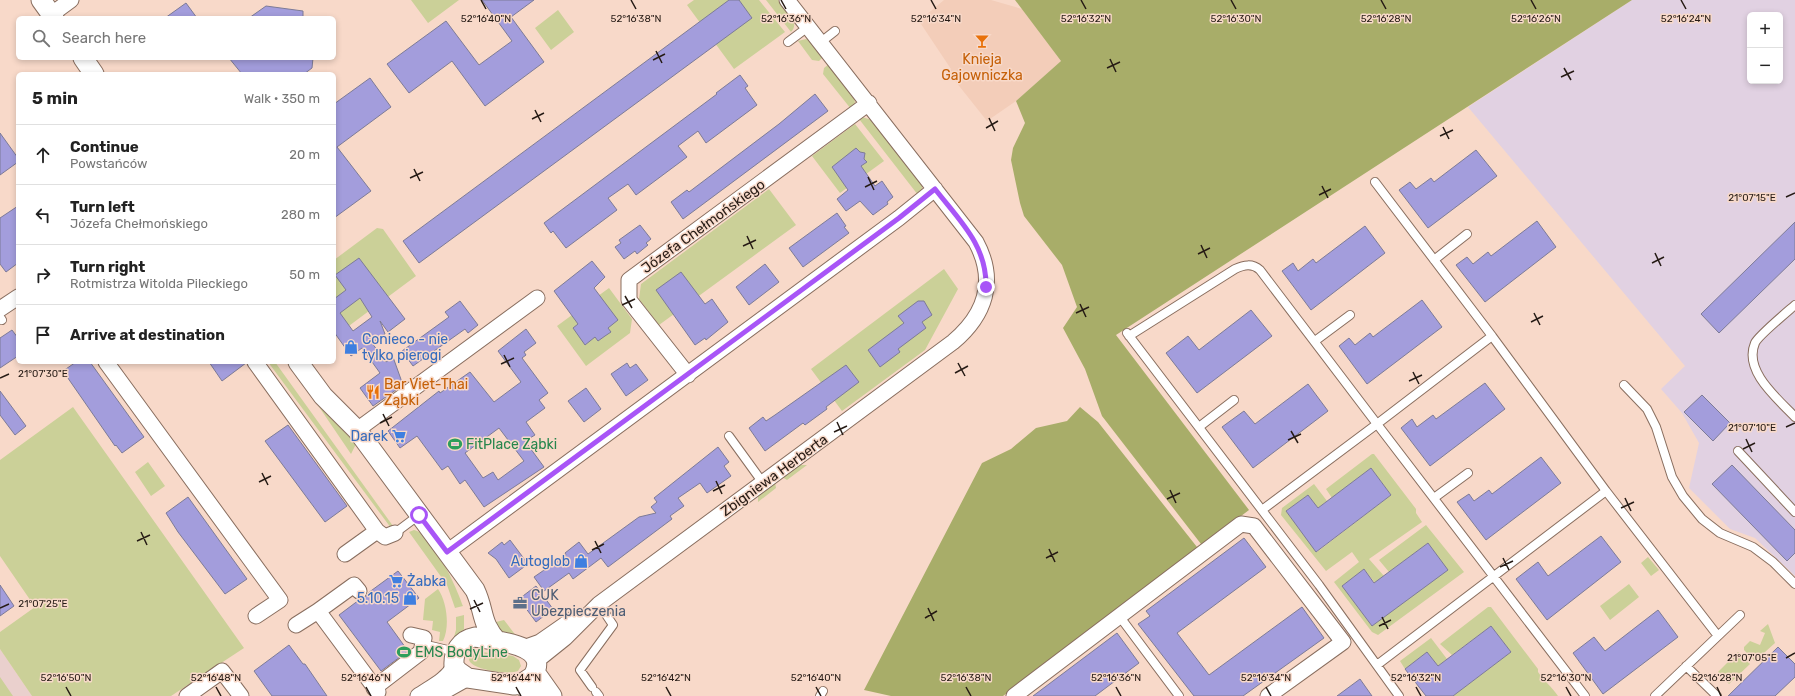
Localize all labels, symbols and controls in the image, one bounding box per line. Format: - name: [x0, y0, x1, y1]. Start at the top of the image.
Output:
- map controls: [1747, 12, 1783, 84]
- button: +: [1747, 12, 1783, 48]
- text: 52°16'40"N: [461, 13, 511, 25]
- text: 52°16'38"N: [611, 13, 661, 25]
- text: 52°16'36"N: [761, 13, 811, 25]
- text: 52°16'34"N: [911, 13, 961, 25]
- text: 52°16'32"N: [1061, 13, 1111, 25]
- text: 52°16'30"N: [1211, 13, 1261, 25]
- text: 52°16'28"N: [1361, 13, 1411, 25]
- text: 52°16'26"N: [1511, 13, 1561, 25]
- text: 52°16'24"N: [1661, 13, 1711, 25]
- search box: [16, 16, 336, 60]
- icon: search: [30, 27, 52, 49]
- text: Search here: [62, 29, 146, 47]
- bar icon: Knieja Gajowniczka: [974, 33, 990, 49]
- button: −: [1747, 48, 1783, 84]
- place label: Knieja Gajowniczka: [941, 51, 1023, 84]
- text: 5 min: [32, 88, 78, 108]
- text: Walk · 350 m: [244, 91, 320, 106]
- text: Continue: [70, 138, 139, 156]
- icon: ahead: [32, 144, 54, 166]
- text: 20 m: [289, 147, 320, 162]
- text: Powstańców: [70, 156, 147, 171]
- street label: Józefa Chełmońskiego: [638, 176, 768, 277]
- text: 21°07'15"E: [1728, 192, 1776, 204]
- text: Turn left: [70, 198, 135, 216]
- icon: left: [32, 204, 54, 226]
- text: 280 m: [281, 207, 320, 222]
- text: Józefa Chełmońskiego: [70, 216, 208, 231]
- text: Turn right: [70, 258, 145, 276]
- icon: right: [32, 264, 54, 286]
- text: 50 m: [289, 267, 320, 282]
- text: Rotmistrza Witolda Pileckiego: [70, 276, 248, 291]
- route end: [977, 278, 995, 296]
- icon: arrive: [32, 324, 54, 346]
- text: Arrive at destination: [70, 326, 225, 344]
- place label: Conieco - nie tylko pierogi: [362, 331, 448, 364]
- shop icon: Conieco - nie tylko pierogi: [343, 339, 359, 355]
- text: 21°07'30"E: [18, 368, 68, 380]
- place label: Bar Viet-Thai Ząbki: [384, 376, 468, 409]
- restaurant icon: Bar Viet-Thai Ząbki: [365, 384, 381, 400]
- text: 21°07'10"E: [1728, 422, 1776, 434]
- place label: Darek: [350, 428, 389, 445]
- supermarket icon: Darek: [391, 428, 407, 444]
- street label: Zbigniewa Herberta: [718, 431, 831, 520]
- sports icon: FitPlace Ząbki: [447, 436, 463, 452]
- place label: FitPlace Ząbki: [466, 436, 557, 453]
- route start: [410, 506, 428, 524]
- place label: Autoglob: [511, 553, 570, 570]
- shop icon: Autoglob: [573, 553, 589, 569]
- supermarket icon: Żabka: [388, 573, 404, 589]
- place label: Żabka: [407, 573, 446, 590]
- place label: CUK Ubezpieczenia: [531, 587, 626, 620]
- place label: 5.10.15: [357, 590, 399, 607]
- shop icon: 5.10.15: [402, 590, 418, 606]
- office icon: CUK Ubezpieczenia: [512, 595, 528, 611]
- text: 21°07'25"E: [18, 598, 68, 610]
- sports icon: EMS BodyLine: [396, 644, 412, 660]
- place label: EMS BodyLine: [415, 644, 508, 661]
- text: 21°07'05"E: [1727, 652, 1777, 664]
- text: 52°16'50"N: [41, 672, 91, 684]
- text: 52°16'48"N: [191, 672, 241, 684]
- text: 52°16'46"N: [341, 672, 391, 684]
- text: 52°16'44"N: [491, 672, 541, 684]
- text: 52°16'42"N: [641, 672, 691, 684]
- text: 52°16'40"N: [791, 672, 841, 684]
- text: 52°16'38"N: [941, 672, 991, 684]
- text: 52°16'36"N: [1091, 672, 1141, 684]
- text: 52°16'34"N: [1241, 672, 1291, 684]
- text: 52°16'32"N: [1391, 672, 1441, 684]
- text: 52°16'30"N: [1541, 672, 1591, 684]
- text: 52°16'28"N: [1692, 672, 1742, 684]

